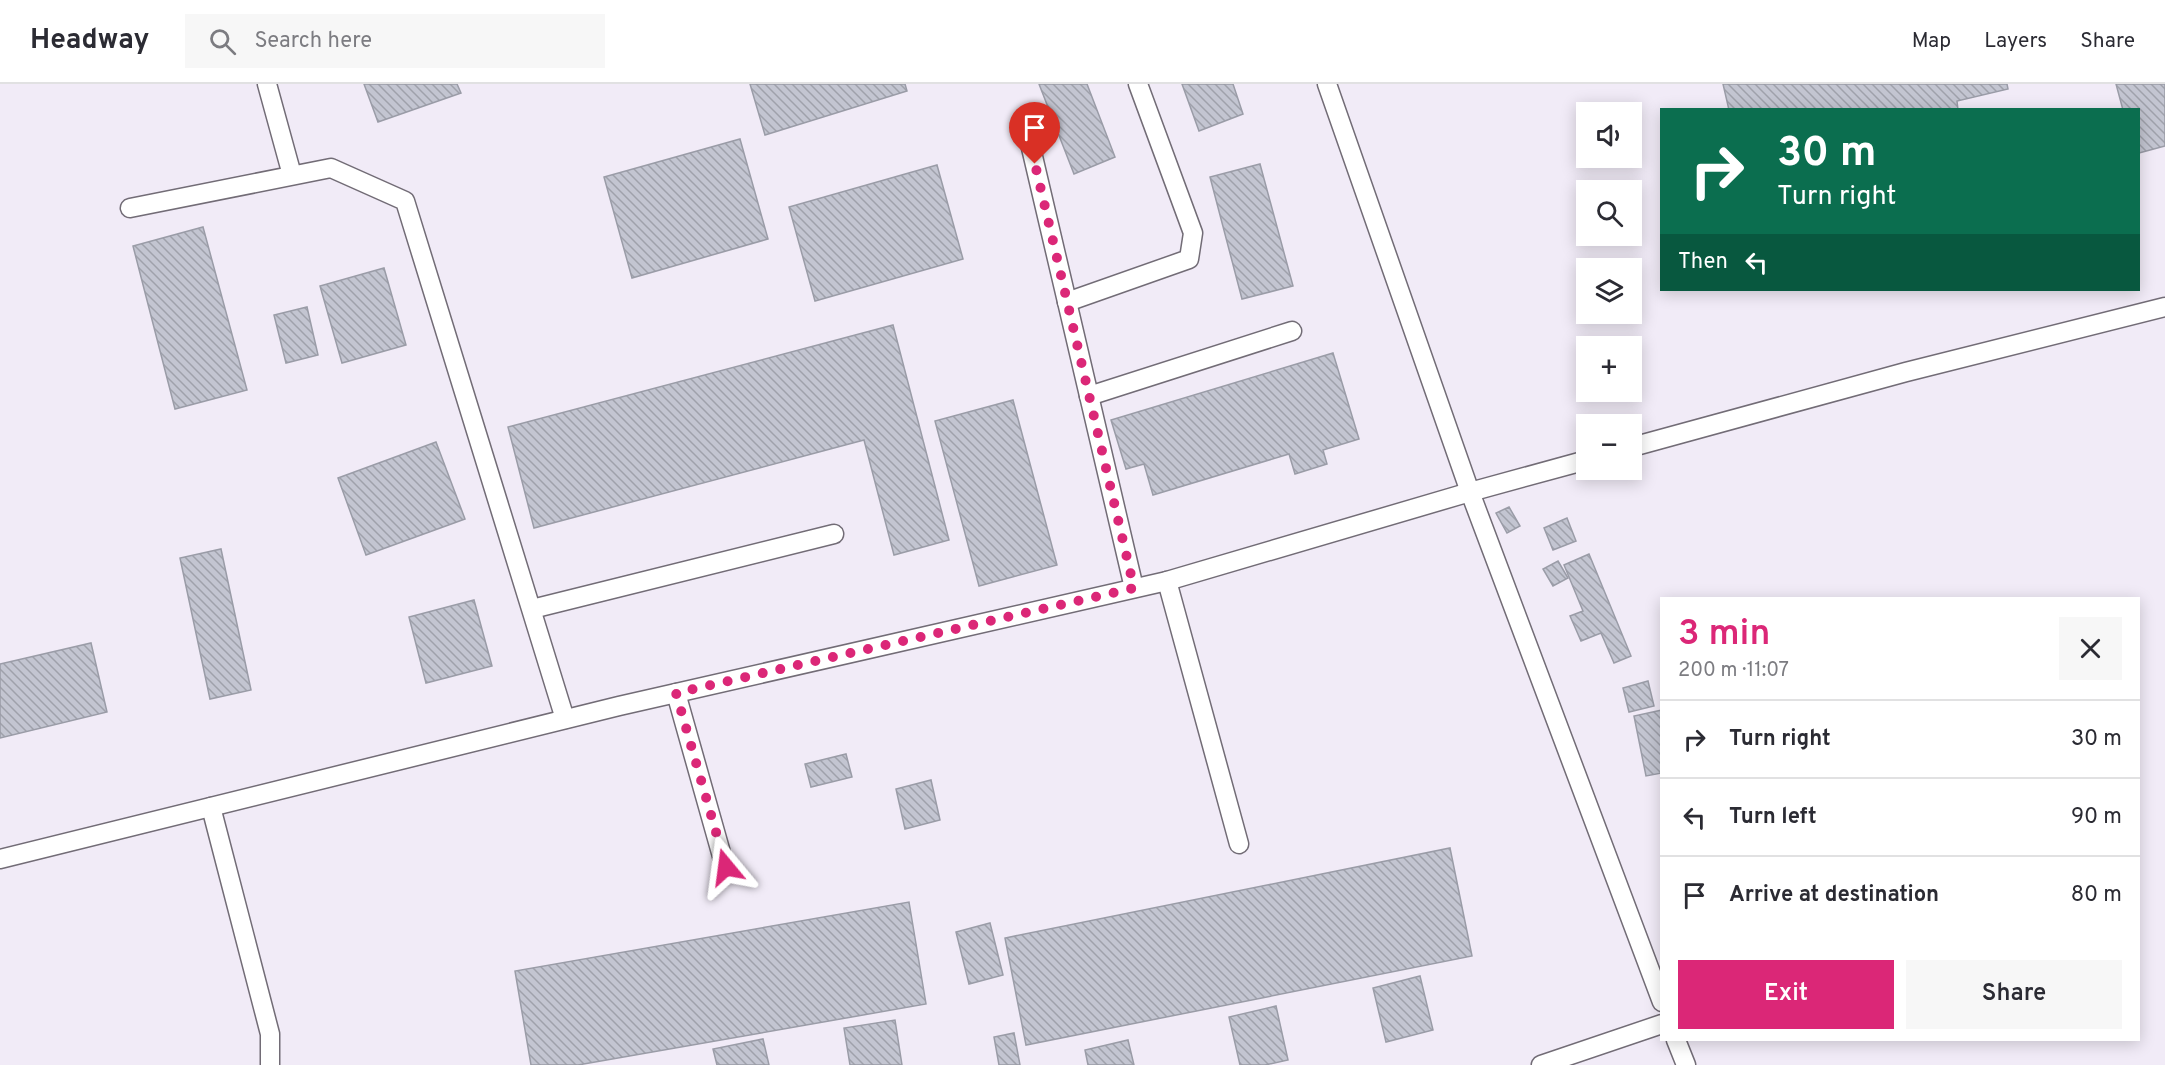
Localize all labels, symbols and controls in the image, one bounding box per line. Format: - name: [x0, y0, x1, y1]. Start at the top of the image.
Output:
- search box: [185, 14, 605, 68]
- text: Headway: [30, 23, 149, 59]
- icon: search: [206, 25, 239, 58]
- text: Search here: [254, 28, 372, 55]
- text: Map: [1912, 28, 1951, 55]
- text: Layers: [1984, 28, 2047, 55]
- text: Share: [2080, 28, 2135, 55]
- pin: [1009, 102, 1060, 164]
- map controls: [1576, 102, 1642, 480]
- button: sound: [1576, 102, 1642, 168]
- icon: arrive: [1018, 111, 1051, 144]
- text: 30 m: [1777, 128, 1876, 181]
- icon: right: [1678, 132, 1756, 210]
- button: search: [1576, 180, 1642, 246]
- text: Turn right: [1777, 180, 1896, 214]
- icon: left: [1740, 246, 1773, 279]
- text: Then: [1678, 249, 1728, 276]
- button: layers: [1576, 258, 1642, 324]
- button: +: [1576, 336, 1642, 402]
- button: −: [1576, 414, 1642, 480]
- text: 3 min: [1678, 612, 1770, 658]
- button: close: [2059, 617, 2122, 680]
- text: 200 m · 11:07: [1678, 658, 1789, 684]
- icon: right: [1678, 723, 1711, 756]
- text: Turn right: [1729, 726, 1831, 753]
- text: 30 m: [2071, 726, 2122, 753]
- icon: left: [1678, 801, 1711, 834]
- text: Turn left: [1729, 804, 1817, 831]
- text: 90 m: [2071, 804, 2122, 831]
- position arrow: [694, 835, 758, 899]
- icon: arrive: [1678, 879, 1711, 912]
- text: Arrive at destination: [1729, 882, 1939, 909]
- text: 80 m: [2071, 882, 2122, 909]
- button: Exit: [1678, 960, 1894, 1029]
- button: Share: [1906, 960, 2122, 1029]

